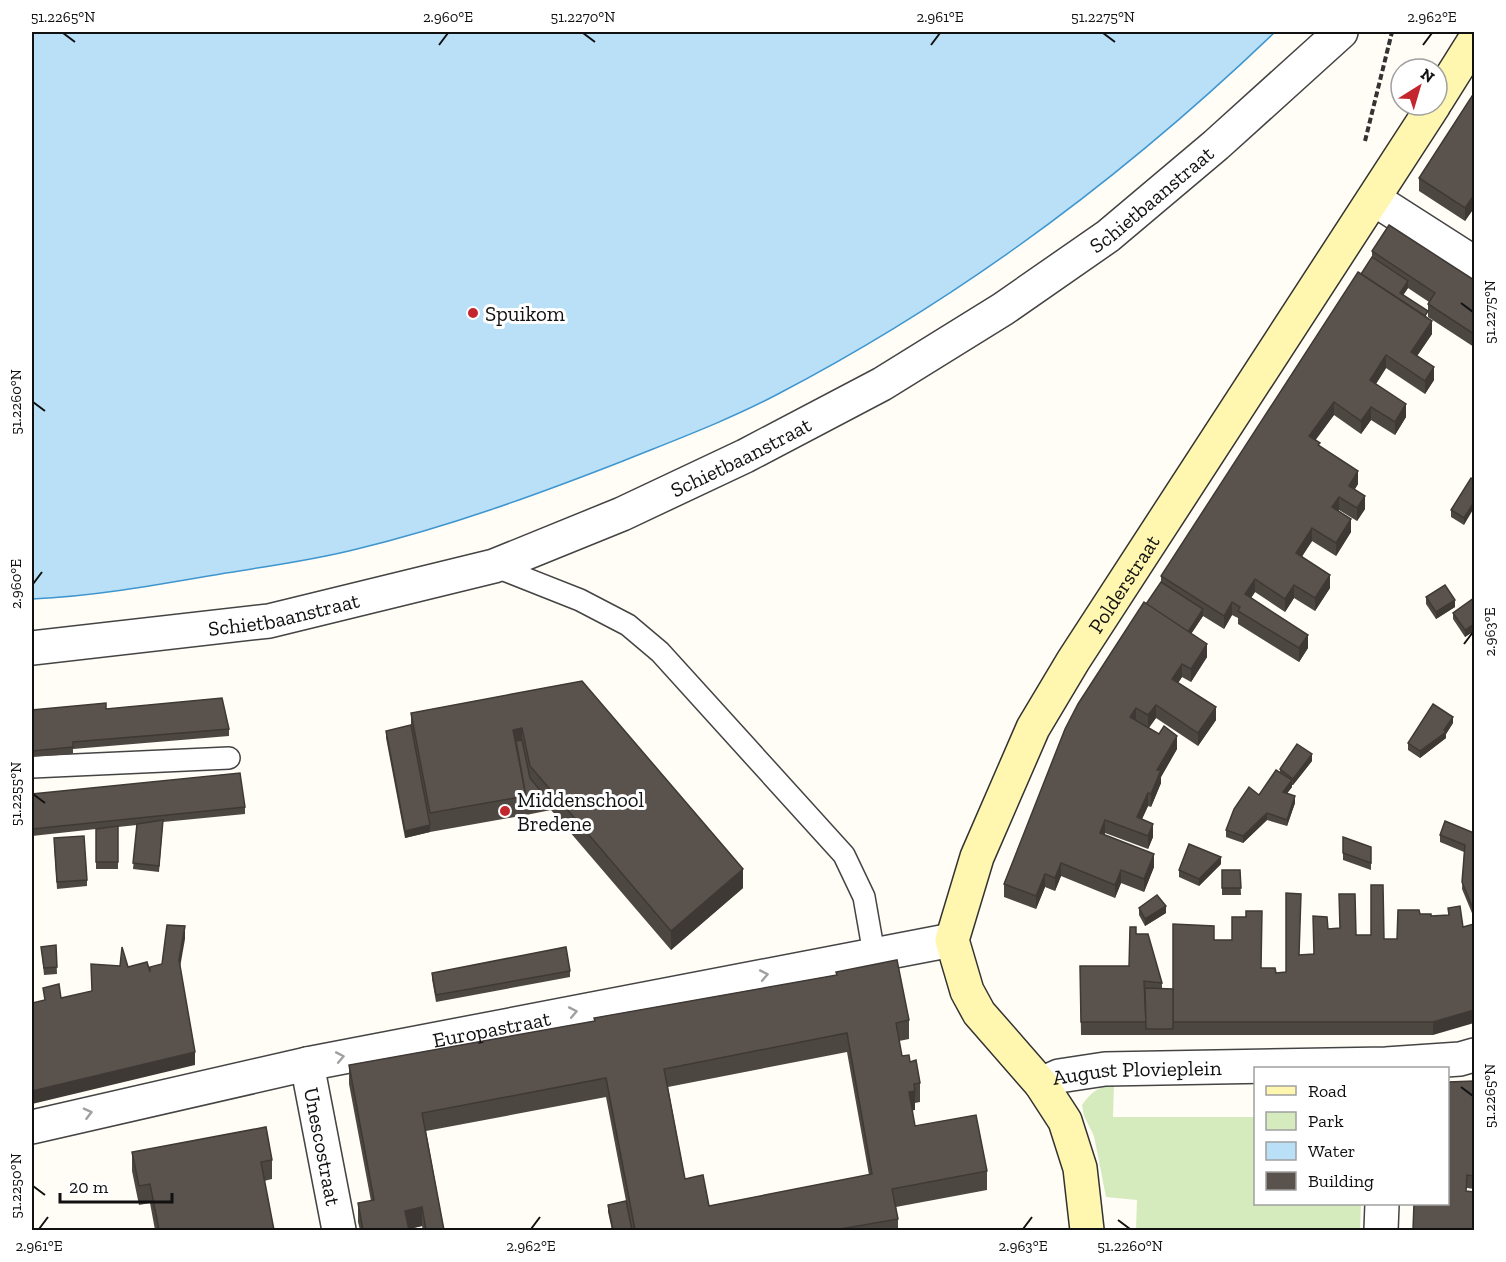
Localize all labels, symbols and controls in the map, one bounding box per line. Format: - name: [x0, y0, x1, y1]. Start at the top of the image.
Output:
- text: 51.2265°N: [31, 8, 95, 26]
- text: 2.960°E: [423, 8, 473, 26]
- text: 51.2270°N: [551, 8, 615, 26]
- text: 2.961°E: [916, 8, 964, 26]
- text: 51.2275°N: [1071, 8, 1135, 26]
- text: 2.962°E: [1407, 8, 1457, 26]
- north arrow: [1389, 57, 1449, 117]
- text: N: [1417, 64, 1438, 87]
- street label: Schietbaanstraat: [1084, 140, 1218, 258]
- text: 51.2275°N: [1481, 280, 1499, 344]
- place label: Spuikom: [485, 301, 565, 326]
- marker: Spuikom: [466, 306, 480, 320]
- text: 51.2260°N: [7, 369, 25, 435]
- street label: Schietbaanstraat: [666, 411, 815, 502]
- street label: Polderstraat: [1082, 530, 1164, 637]
- text: 2.960°E: [7, 559, 25, 609]
- street label: Schietbaanstraat: [207, 587, 362, 640]
- text: 2.963°E: [1481, 607, 1499, 656]
- text: 51.2255°N: [7, 762, 25, 826]
- place label: Middenschool Bredene: [517, 787, 645, 836]
- marker: Middenschool Bredene: [498, 804, 512, 818]
- one-way arrow: [759, 969, 769, 982]
- street label: Europastraat: [431, 1005, 553, 1052]
- one-way arrow: [568, 1006, 578, 1019]
- one-way arrow: [335, 1051, 345, 1064]
- street label: August Plovieplein: [1051, 1054, 1222, 1089]
- text: 51.2265°N: [1481, 1064, 1499, 1128]
- legend: [1254, 1067, 1449, 1205]
- text: Road: [1308, 1080, 1347, 1102]
- street label: Unescostraat: [299, 1085, 347, 1208]
- one-way arrow: [83, 1108, 93, 1121]
- text: Park: [1308, 1110, 1344, 1132]
- text: Water: [1308, 1140, 1355, 1162]
- text: 51.2250°N: [7, 1153, 25, 1219]
- scale bar: [60, 1166, 172, 1204]
- text: Building: [1308, 1170, 1374, 1192]
- text: 20 m: [69, 1176, 109, 1198]
- text: 2.961°E: [15, 1237, 63, 1255]
- text: 2.962°E: [506, 1237, 556, 1255]
- text: 2.963°E: [999, 1237, 1048, 1255]
- text: 51.2260°N: [1097, 1237, 1163, 1255]

